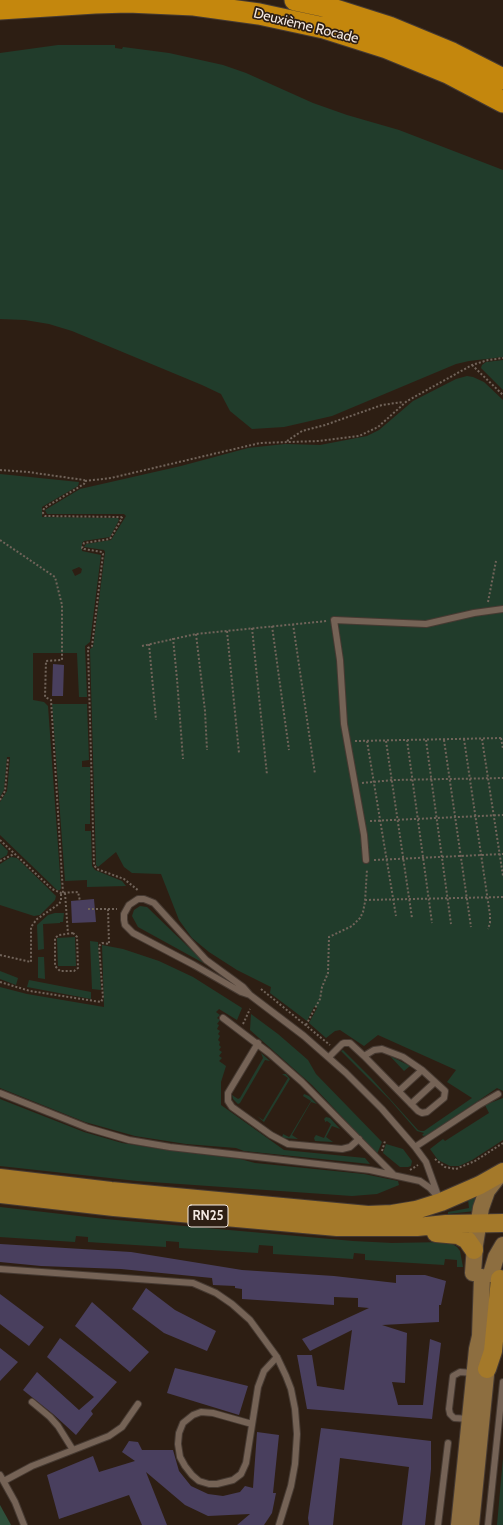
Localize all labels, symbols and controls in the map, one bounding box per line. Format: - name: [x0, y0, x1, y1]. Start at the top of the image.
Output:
- street label: Deuxième Rocade: [252, 5, 360, 47]
- road number: RN25: [188, 1205, 228, 1227]

